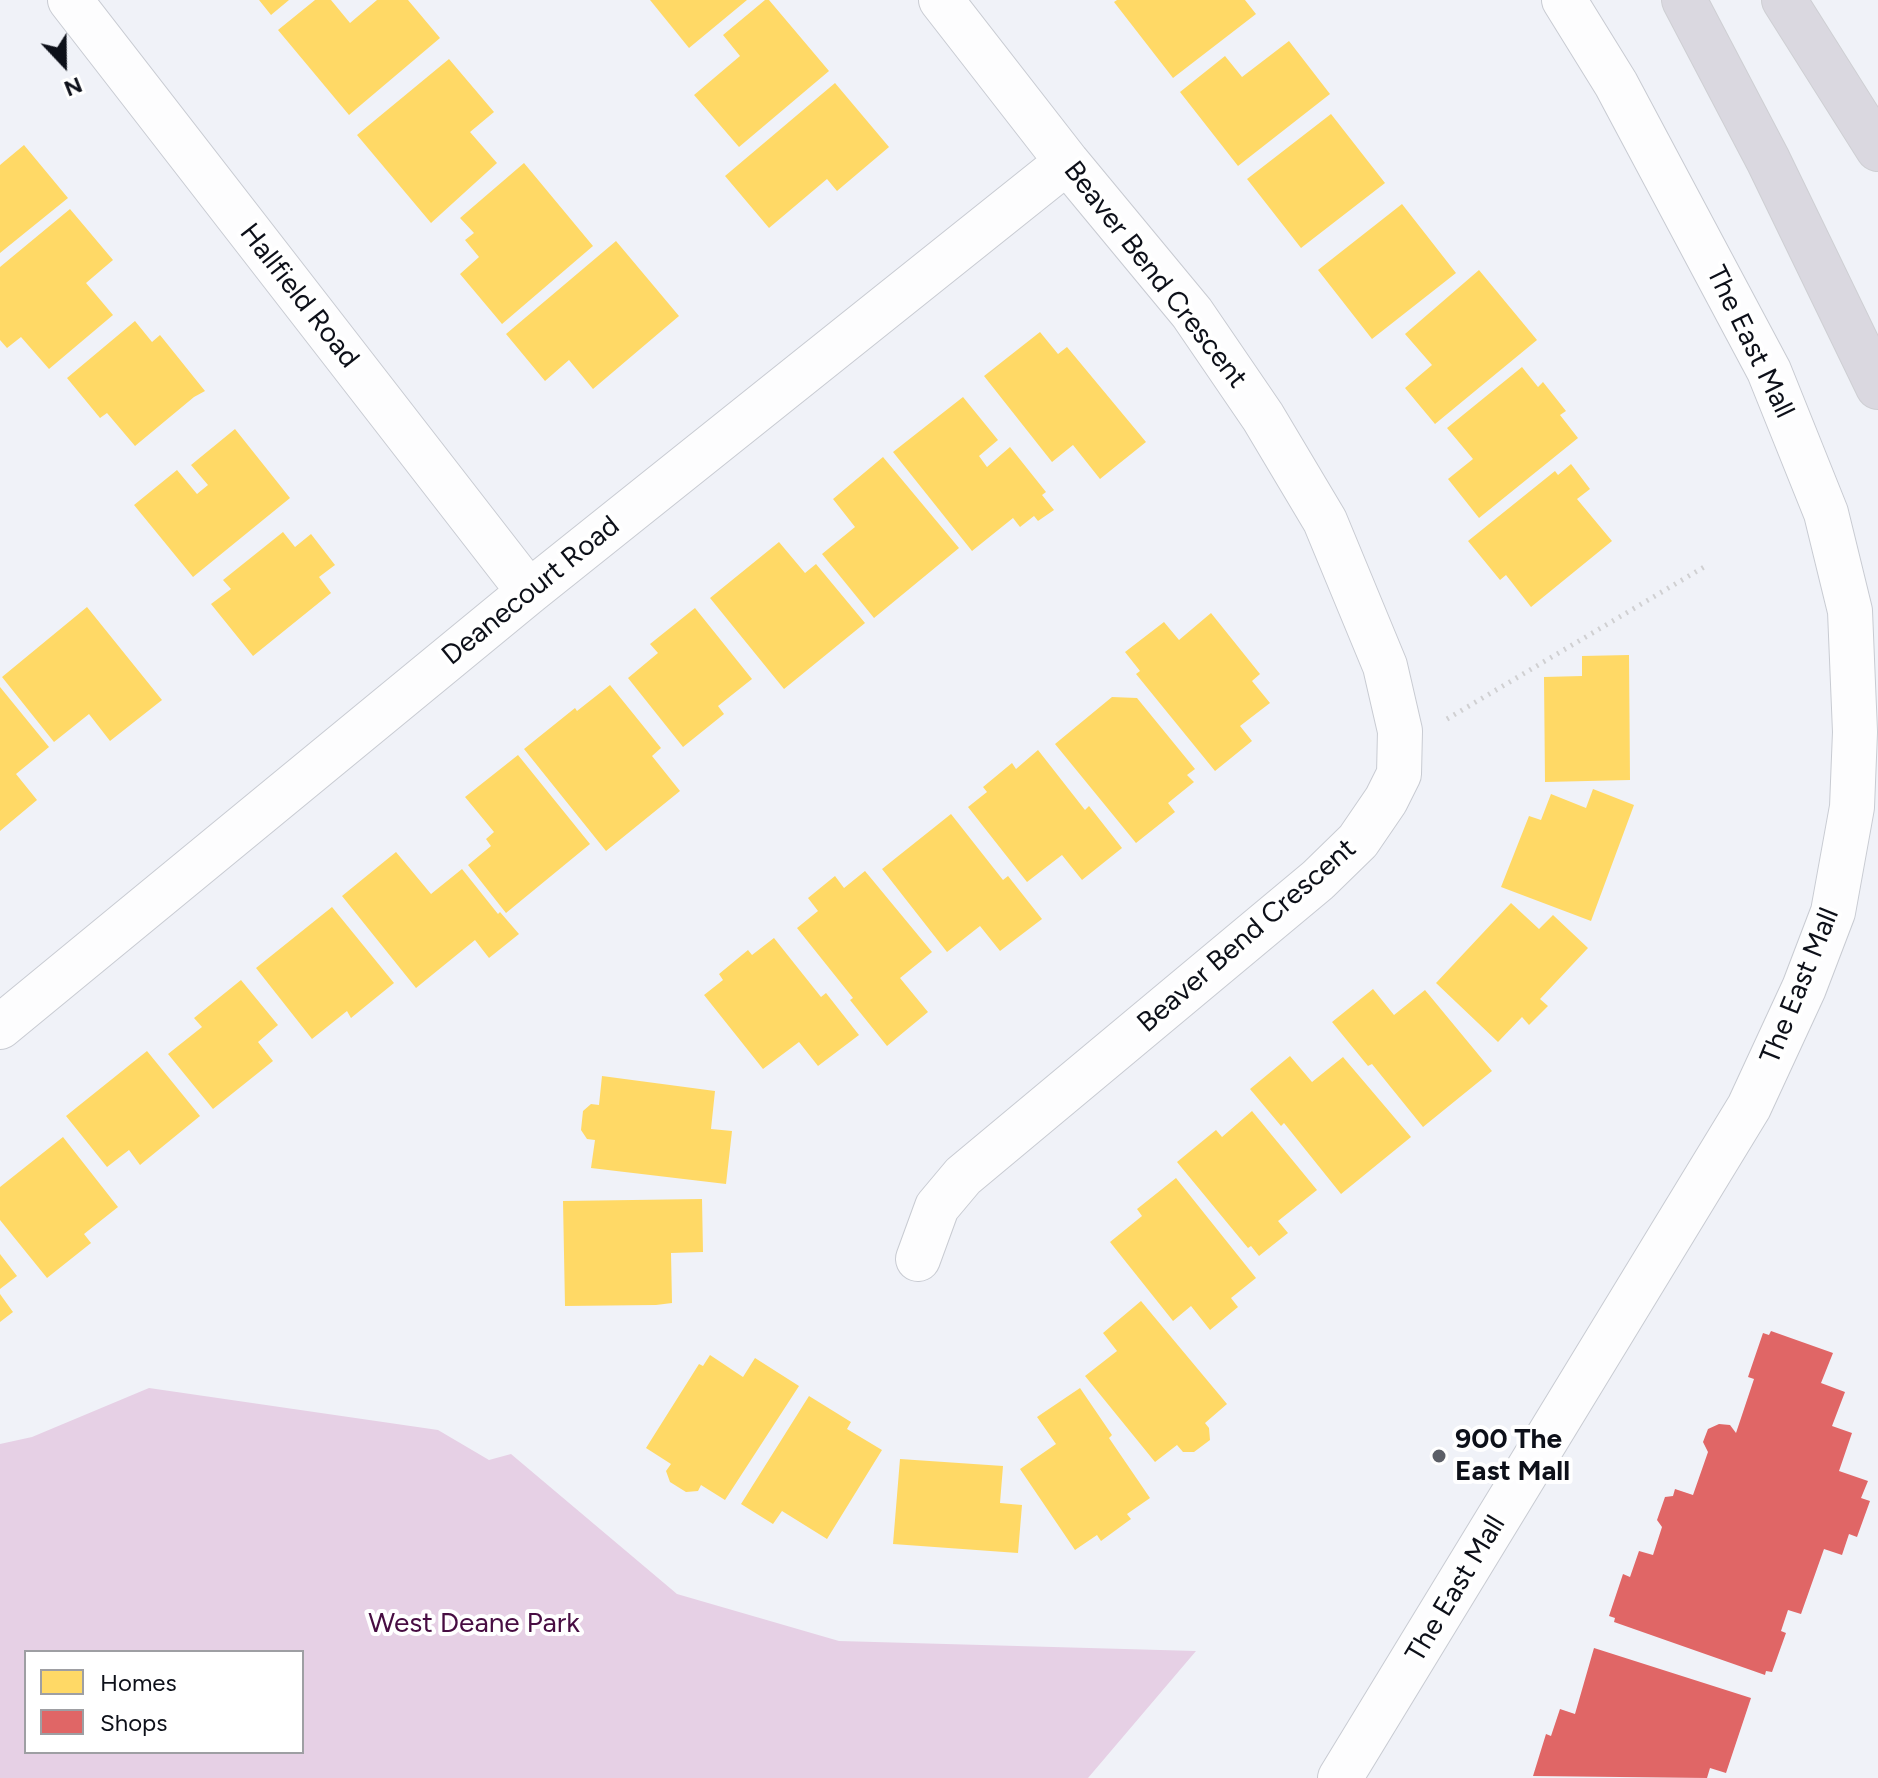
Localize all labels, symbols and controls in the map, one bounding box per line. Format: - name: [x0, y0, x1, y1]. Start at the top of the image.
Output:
- north arrow: [24, 24, 104, 104]
- text: N: [60, 71, 86, 102]
- street label: Beaver Bend Crescent: [1056, 155, 1254, 395]
- street label: Hallfield Road: [232, 217, 366, 375]
- street label: The East Mall: [1699, 260, 1801, 424]
- street label: Deanecourt Road: [436, 509, 626, 673]
- street label: Beaver Bend Crescent: [1131, 832, 1363, 1040]
- street label: The East Mall: [1754, 903, 1846, 1069]
- place label: 900 The East Mall: [1455, 1423, 1570, 1489]
- marker: 900 The East Mall: [1430, 1447, 1448, 1465]
- street label: The East Mall: [1399, 1510, 1513, 1668]
- park label: West Deane Park: [368, 1607, 580, 1641]
- legend: [24, 1650, 304, 1754]
- text: Homes: [100, 1668, 177, 1697]
- text: Shops: [100, 1708, 167, 1737]

